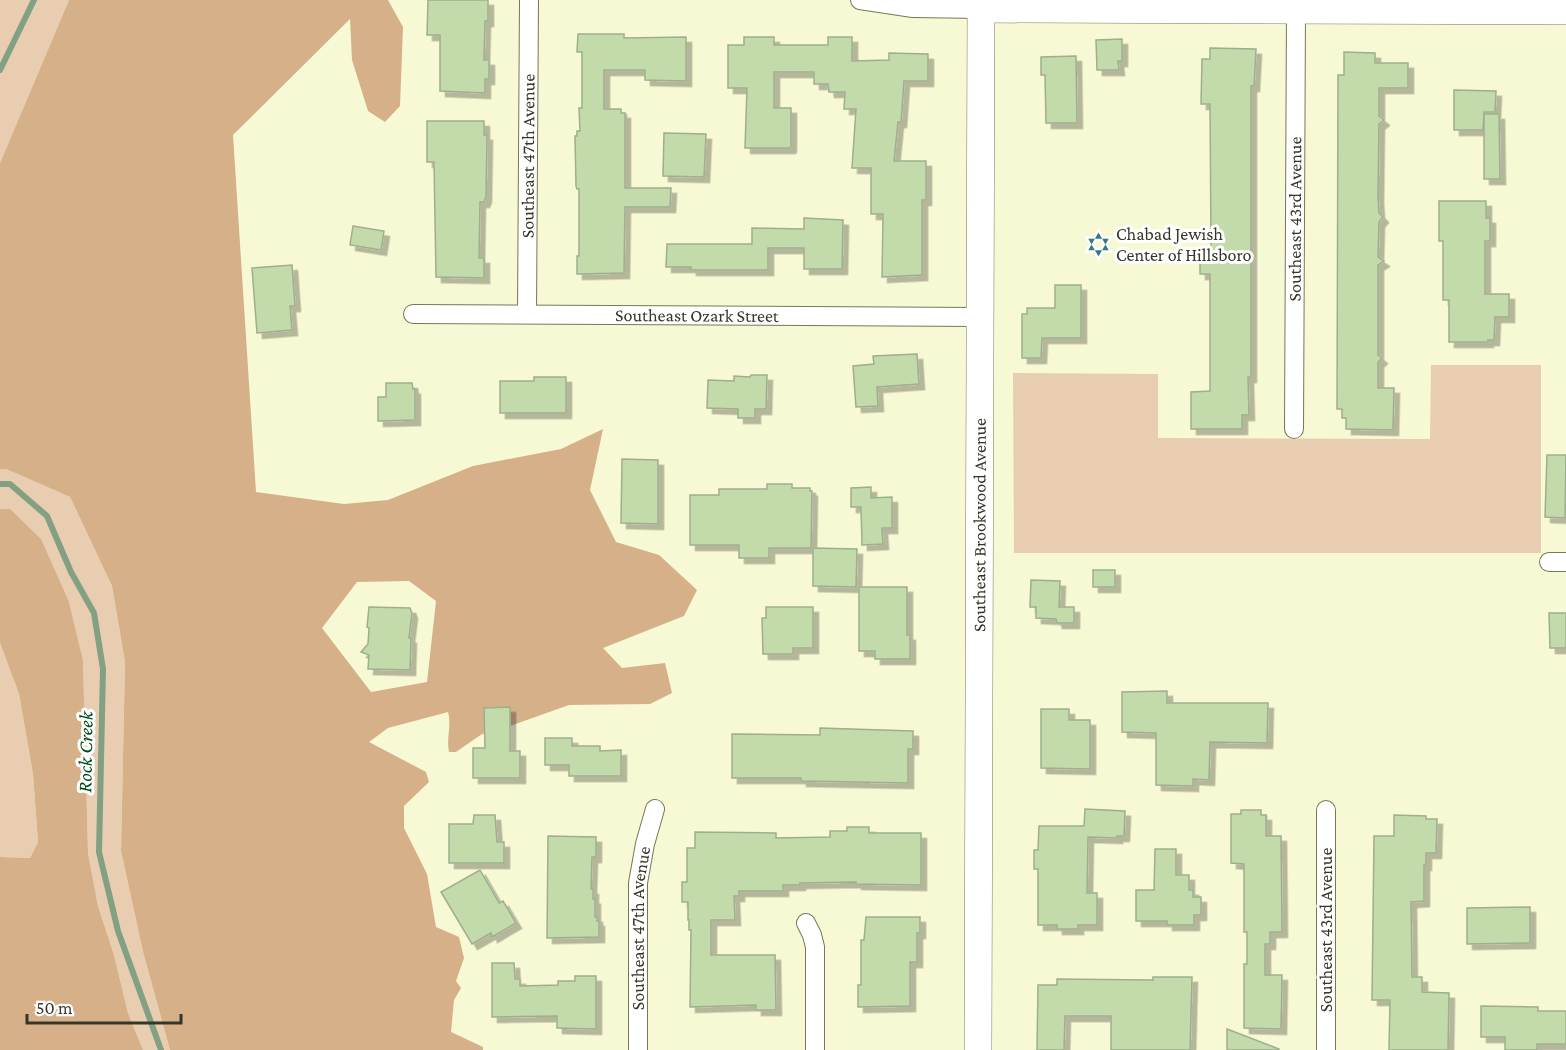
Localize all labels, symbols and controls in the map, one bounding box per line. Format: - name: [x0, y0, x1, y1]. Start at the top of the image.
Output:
- street label: Southeast 47th Avenue: [517, 74, 539, 238]
- street label: Southeast 43rd Avenue: [1285, 137, 1305, 301]
- place label: Chabad Jewish Center of Hillsboro: [1116, 224, 1251, 265]
- synagogue icon: Chabad Jewish Center of Hillsboro: [1085, 231, 1111, 257]
- street label: Southeast Ozark Street: [615, 305, 780, 326]
- street label: Southeast Brookwood Avenue: [969, 418, 990, 632]
- water label: Rock Creek: [73, 710, 97, 793]
- street label: Southeast 47th Avenue: [628, 845, 654, 1010]
- street label: Southeast 43rd Avenue: [1316, 848, 1336, 1012]
- scale bar: [27, 987, 182, 1025]
- text: 50 m: [36, 998, 73, 1018]

